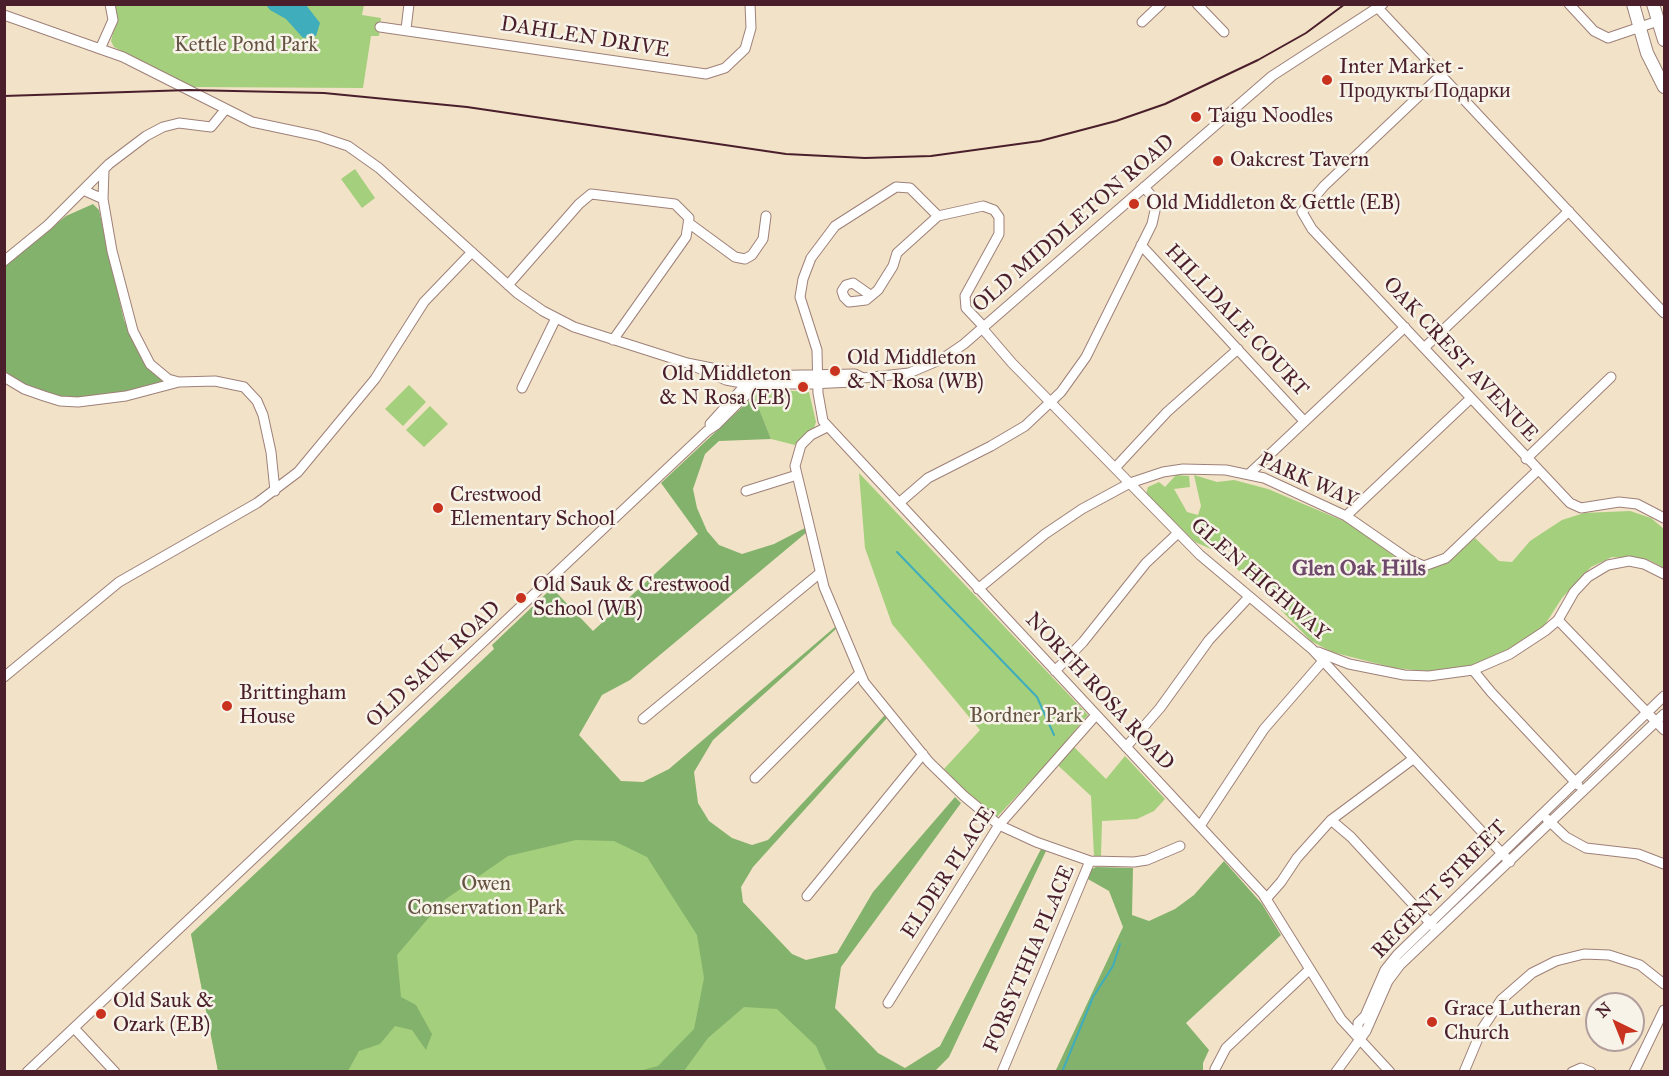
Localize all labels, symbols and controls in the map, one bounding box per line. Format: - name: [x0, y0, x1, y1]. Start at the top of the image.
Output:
- street label: DAHLEN DRIVE: [499, 12, 671, 64]
- park label: Kettle Pond Park: [174, 33, 318, 59]
- place label: Inter Market - Продукты Подарки: [1339, 55, 1510, 105]
- marker: Inter Market - Продукты Подарки: [1320, 73, 1334, 87]
- place label: Taigu Noodles: [1208, 104, 1333, 130]
- marker: Taigu Noodles: [1189, 110, 1203, 124]
- street label: OLD MIDDLETON ROAD: [968, 129, 1180, 319]
- place label: Oakcrest Tavern: [1230, 148, 1369, 174]
- marker: Oakcrest Tavern: [1211, 154, 1225, 168]
- place label: Old Middleton & Gettle (EB): [1146, 191, 1400, 217]
- marker: Old Middleton & Gettle (EB): [1127, 197, 1141, 211]
- street label: HILLDALE COURT: [1159, 240, 1313, 402]
- street label: OAK CREST AVENUE: [1377, 272, 1543, 448]
- place label: Old Middleton & N Rosa (WB): [847, 346, 984, 396]
- place label: Old Middleton & N Rosa (EB): [659, 362, 791, 412]
- marker: Old Middleton & N Rosa (WB): [828, 364, 842, 378]
- marker: Old Middleton & N Rosa (EB): [796, 380, 810, 394]
- street label: PARK WAY: [1255, 448, 1361, 514]
- place label: Crestwood Elementary School: [450, 483, 615, 533]
- marker: Crestwood Elementary School: [431, 501, 445, 515]
- street label: GLEN HIGHWAY: [1185, 513, 1333, 647]
- district label: Glen Oak Hills: [1292, 557, 1426, 583]
- place label: Old Sauk & Crestwood School (WB): [533, 573, 730, 623]
- marker: Old Sauk & Crestwood School (WB): [514, 591, 528, 605]
- street label: OLD SAUK ROAD: [362, 596, 506, 734]
- street label: NORTH ROSA ROAD: [1019, 608, 1179, 776]
- place label: Brittingham House: [239, 681, 346, 731]
- marker: Brittingham House: [220, 699, 234, 713]
- park label: Bordner Park: [969, 704, 1083, 730]
- street label: ELDER PLACE: [897, 802, 1001, 944]
- street label: REGENT STREET: [1367, 816, 1513, 964]
- street label: FORSYTHIA PLACE: [979, 861, 1081, 1057]
- park label: Owen Conservation Park: [407, 872, 565, 922]
- place label: Old Sauk & Ozark (EB): [113, 989, 214, 1039]
- north arrow: [1585, 992, 1645, 1052]
- place label: Grace Lutheran Church: [1444, 997, 1581, 1047]
- text: N: [1592, 998, 1615, 1022]
- marker: Old Sauk & Ozark (EB): [94, 1007, 108, 1021]
- marker: Grace Lutheran Church: [1425, 1015, 1439, 1029]

